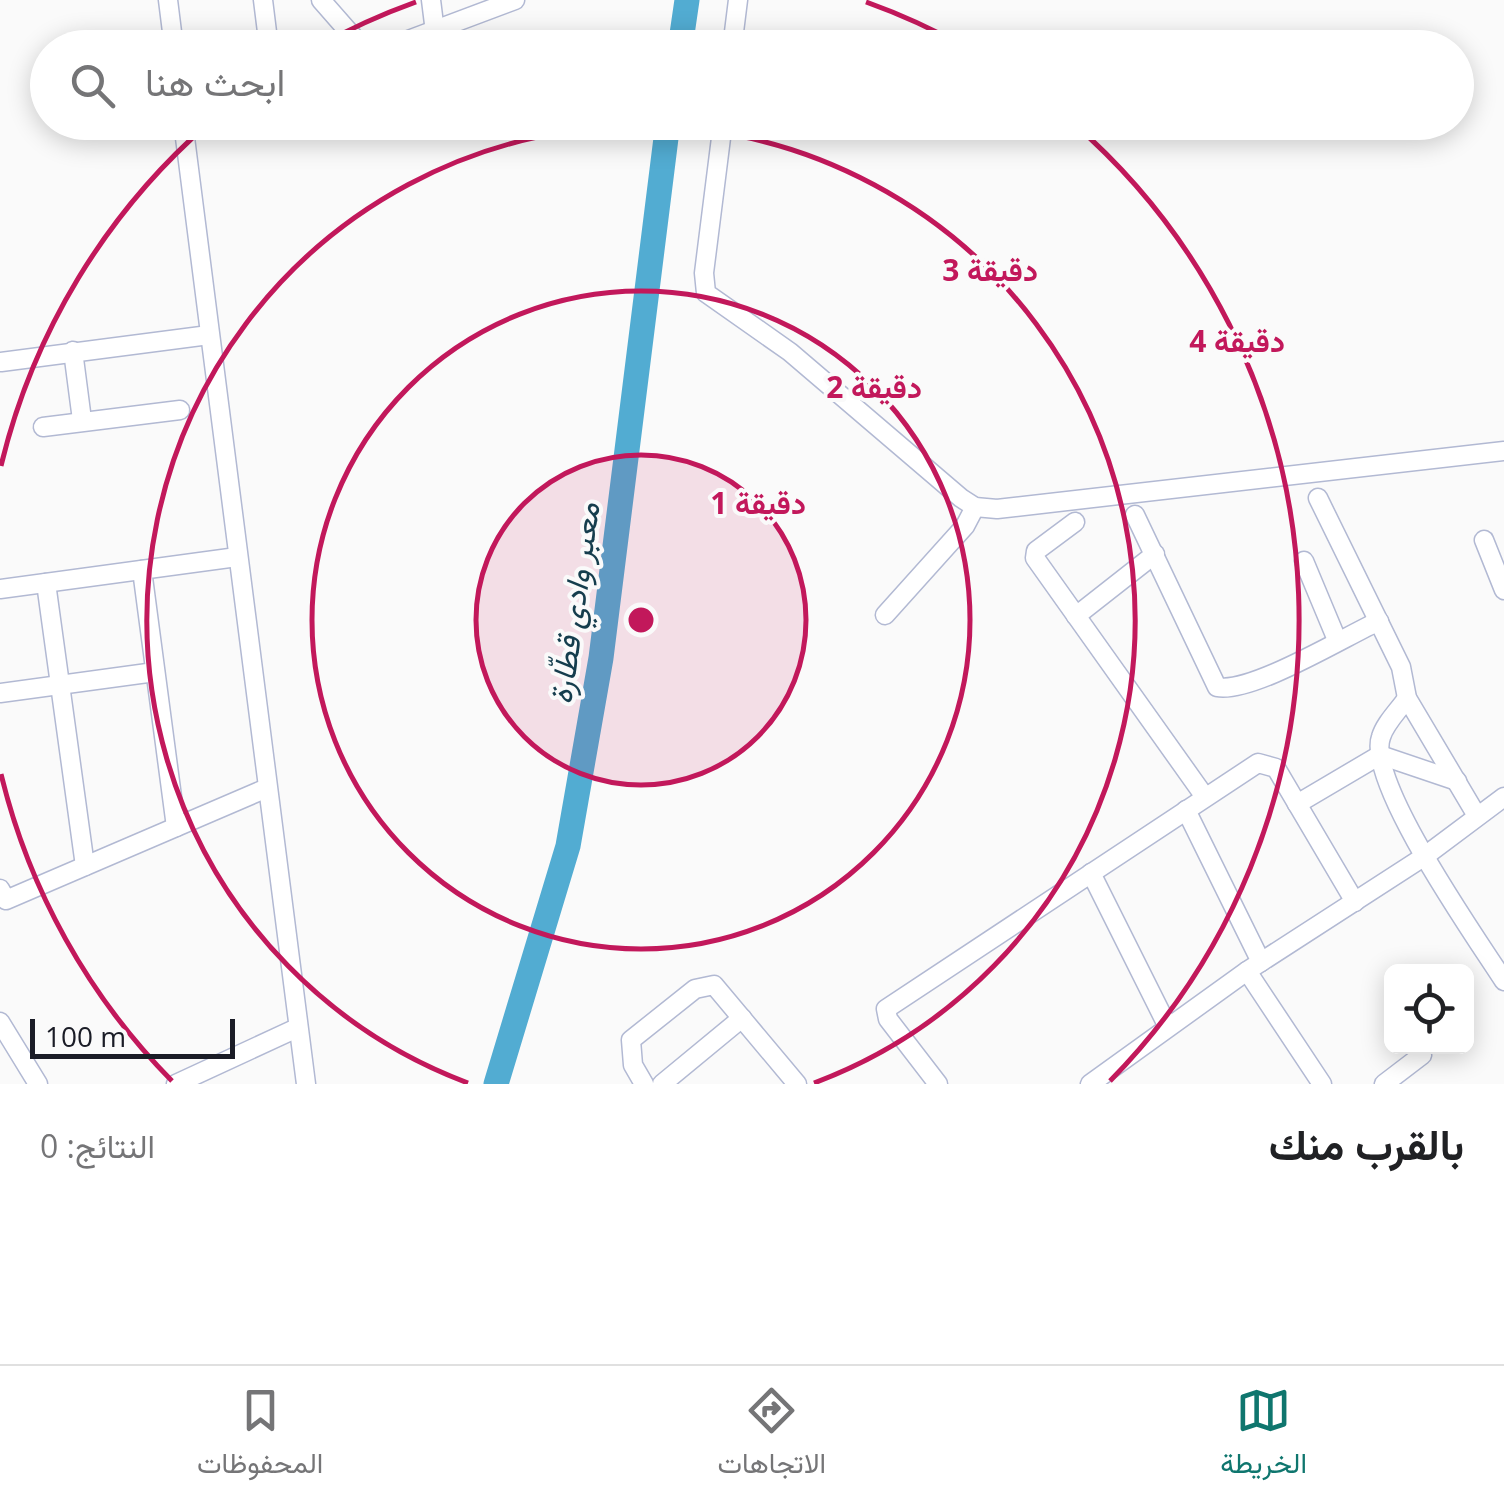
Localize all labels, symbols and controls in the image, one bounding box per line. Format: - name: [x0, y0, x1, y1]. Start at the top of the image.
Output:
- search box: [30, 30, 1474, 140]
- text: ابحث هنا: [145, 55, 285, 107]
- icon: search: [65, 58, 120, 113]
- text: 3 دقيقة: [942, 249, 1038, 290]
- text: 4 دقيقة: [1189, 320, 1285, 361]
- text: 2 دقيقة: [826, 366, 922, 407]
- text: 1 دقيقة: [710, 482, 806, 523]
- water label: معبر وادي قطّارة: [538, 499, 614, 707]
- centre of rings: [623, 602, 659, 638]
- map controls: [1384, 964, 1474, 1054]
- button: locate: [1384, 964, 1474, 1054]
- scale bar: [30, 1014, 235, 1058]
- text: 100 m: [45, 1017, 126, 1055]
- text: بالقرب منك: [1269, 1115, 1464, 1172]
- text: النتائج: 0: [40, 1124, 155, 1167]
- tab: المحفوظات: [197, 1383, 323, 1488]
- tab: الاتجاهات: [717, 1383, 826, 1488]
- tab: الخريطة: [1220, 1383, 1307, 1488]

